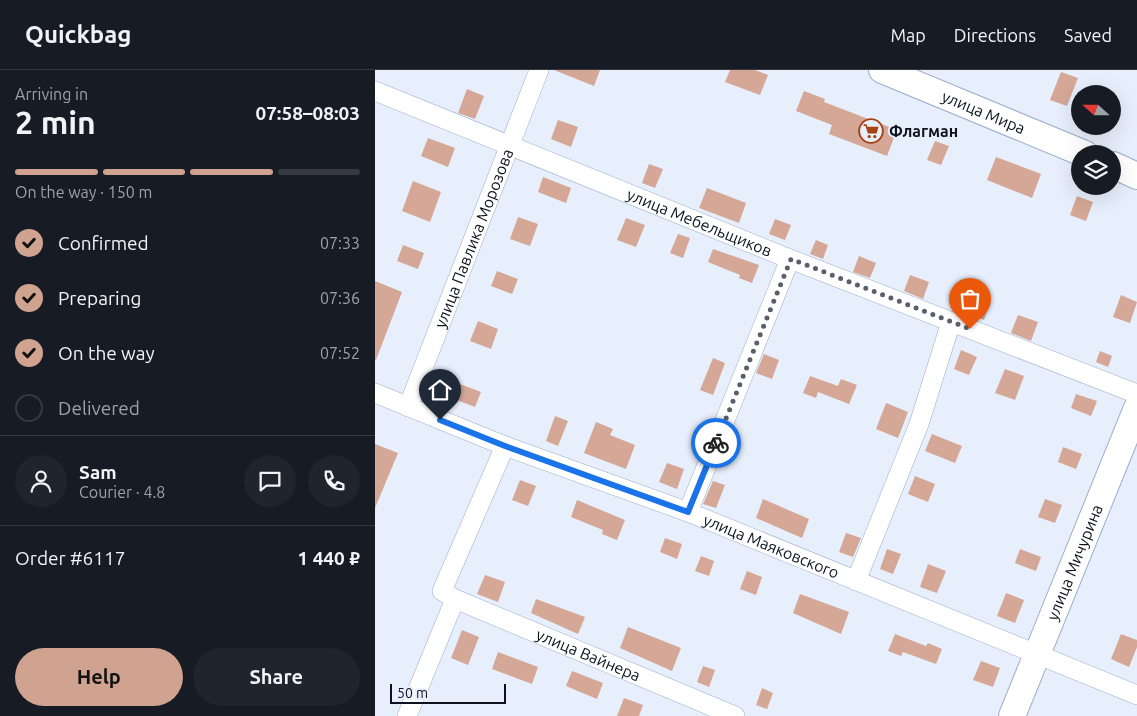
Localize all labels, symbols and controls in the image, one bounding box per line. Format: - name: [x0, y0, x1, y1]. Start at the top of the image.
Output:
- text: Quickbag: [25, 21, 131, 48]
- text: Map: [890, 25, 926, 45]
- text: Directions: [954, 25, 1036, 45]
- text: Saved: [1064, 25, 1112, 45]
- text: Arriving in: [15, 85, 88, 103]
- north arrow: [1071, 85, 1121, 135]
- map controls: [1071, 85, 1121, 195]
- street label: улица Мира: [939, 87, 1028, 137]
- text: 07:58–08:03: [255, 102, 360, 124]
- text: 2 min: [15, 104, 96, 140]
- supermarket icon: Флагман: [858, 118, 884, 144]
- place label: Флагман: [889, 122, 958, 140]
- button: layers: [1071, 145, 1121, 195]
- street label: улица Павлика Морозова: [431, 146, 517, 330]
- text: On the way · 150 m: [15, 183, 152, 201]
- street label: улица Мебельщиков: [624, 185, 775, 260]
- icon: check: [15, 229, 43, 257]
- text: Confirmed: [58, 232, 149, 254]
- text: 07:33: [320, 234, 360, 252]
- pin: [949, 278, 991, 329]
- icon: check: [15, 284, 43, 312]
- icon: bag: [956, 285, 984, 313]
- text: Preparing: [58, 287, 142, 309]
- text: 07:36: [320, 289, 360, 307]
- icon: check: [15, 339, 43, 367]
- text: On the way: [58, 342, 155, 364]
- text: 07:52: [320, 344, 360, 362]
- pin: [419, 369, 461, 420]
- icon: home: [426, 376, 454, 404]
- text: Delivered: [58, 397, 140, 419]
- courier: [691, 418, 741, 468]
- icon: bike: [702, 429, 730, 457]
- button: person: [15, 455, 67, 507]
- button: chat: [244, 455, 296, 507]
- button: phone: [308, 455, 360, 507]
- text: Sam: [79, 461, 117, 483]
- text: Courier · 4.8: [79, 483, 165, 501]
- street label: улица Мичурина: [1043, 502, 1106, 623]
- street label: улица Маяковского: [701, 510, 842, 582]
- text: Order #6117: [15, 547, 125, 569]
- text: 1 440 ₽: [297, 547, 360, 569]
- street label: улица Вайнера: [534, 625, 643, 685]
- button: Help: [15, 648, 183, 706]
- button: Share: [193, 648, 360, 706]
- scale bar: [390, 681, 506, 704]
- text: 50 m: [397, 685, 428, 701]

